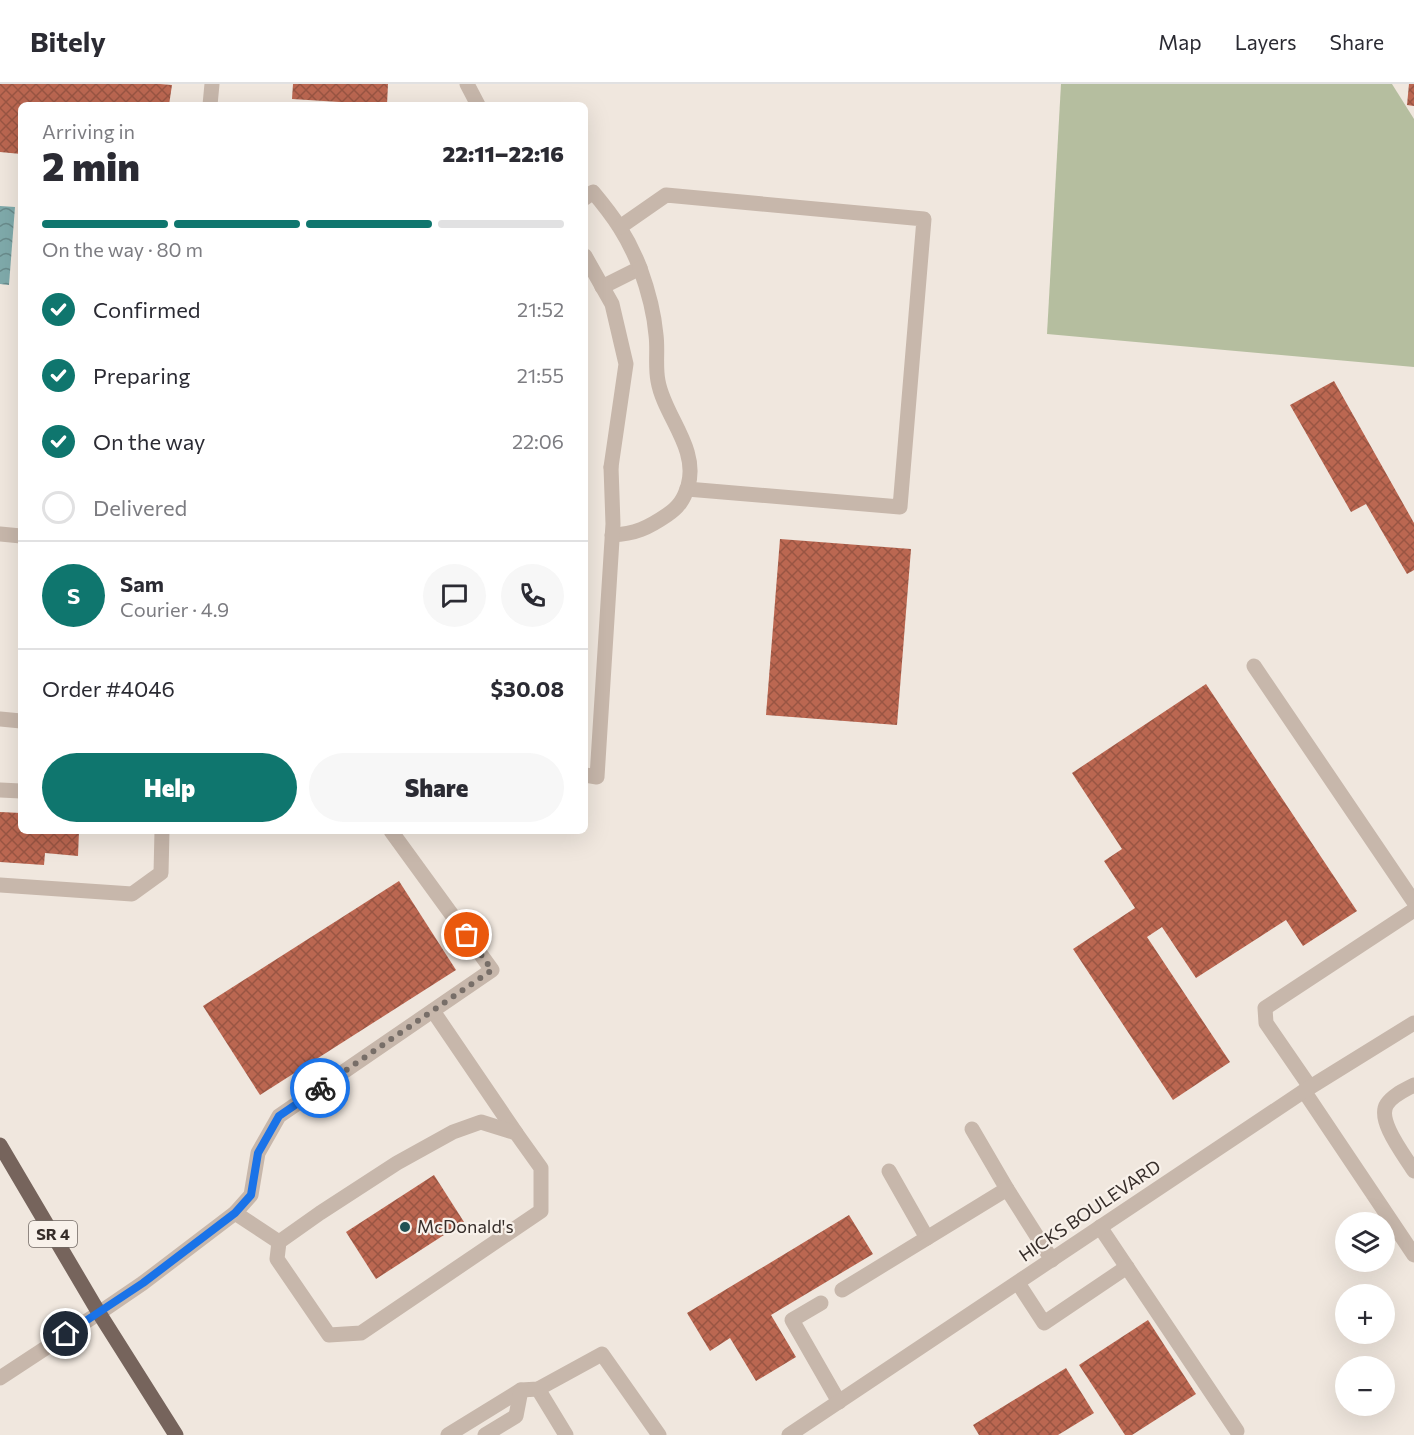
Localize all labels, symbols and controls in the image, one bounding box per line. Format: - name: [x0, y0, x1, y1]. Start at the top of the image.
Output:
- text: Bitely: [30, 24, 106, 58]
- text: Map: [1158, 29, 1202, 54]
- text: Layers: [1235, 29, 1297, 54]
- text: Share: [1330, 29, 1384, 54]
- text: Arriving in: [42, 119, 135, 143]
- text: 22:11–22:16: [443, 140, 564, 167]
- text: 2 min: [42, 141, 140, 189]
- text: On the way · 80 m: [42, 237, 203, 261]
- icon: check: [42, 293, 75, 326]
- text: Confirmed: [93, 296, 200, 323]
- text: 21:52: [517, 297, 564, 321]
- icon: check: [42, 359, 75, 392]
- text: Preparing: [93, 362, 190, 389]
- text: 21:55: [517, 363, 564, 387]
- icon: check: [42, 425, 75, 458]
- text: On the way: [93, 428, 205, 455]
- text: 22:06: [512, 429, 564, 453]
- text: Delivered: [93, 494, 187, 521]
- button: chat: [423, 564, 486, 627]
- button: phone: [501, 564, 564, 627]
- text: Sam: [120, 570, 164, 597]
- text: S: [67, 582, 80, 609]
- text: Courier · 4.9: [120, 597, 229, 621]
- text: Order #4046: [42, 675, 175, 702]
- text: $30.08: [490, 675, 564, 702]
- button: Help: [42, 753, 297, 822]
- button: Share: [309, 753, 564, 822]
- pin: [441, 909, 492, 960]
- icon: bag: [450, 918, 483, 951]
- courier: [290, 1058, 350, 1118]
- icon: bike: [304, 1072, 337, 1105]
- street label: HICKS BOULEVARD: [1014, 1155, 1164, 1266]
- map controls: [1335, 1212, 1395, 1416]
- button: layers: [1335, 1212, 1395, 1272]
- place label: McDonald's: [417, 1215, 514, 1237]
- marker: McDonald's: [398, 1220, 412, 1234]
- road number: SR 4: [29, 1221, 77, 1247]
- button: +: [1335, 1284, 1395, 1344]
- pin: [40, 1308, 91, 1359]
- icon: home: [49, 1317, 82, 1350]
- button: −: [1335, 1356, 1395, 1416]

